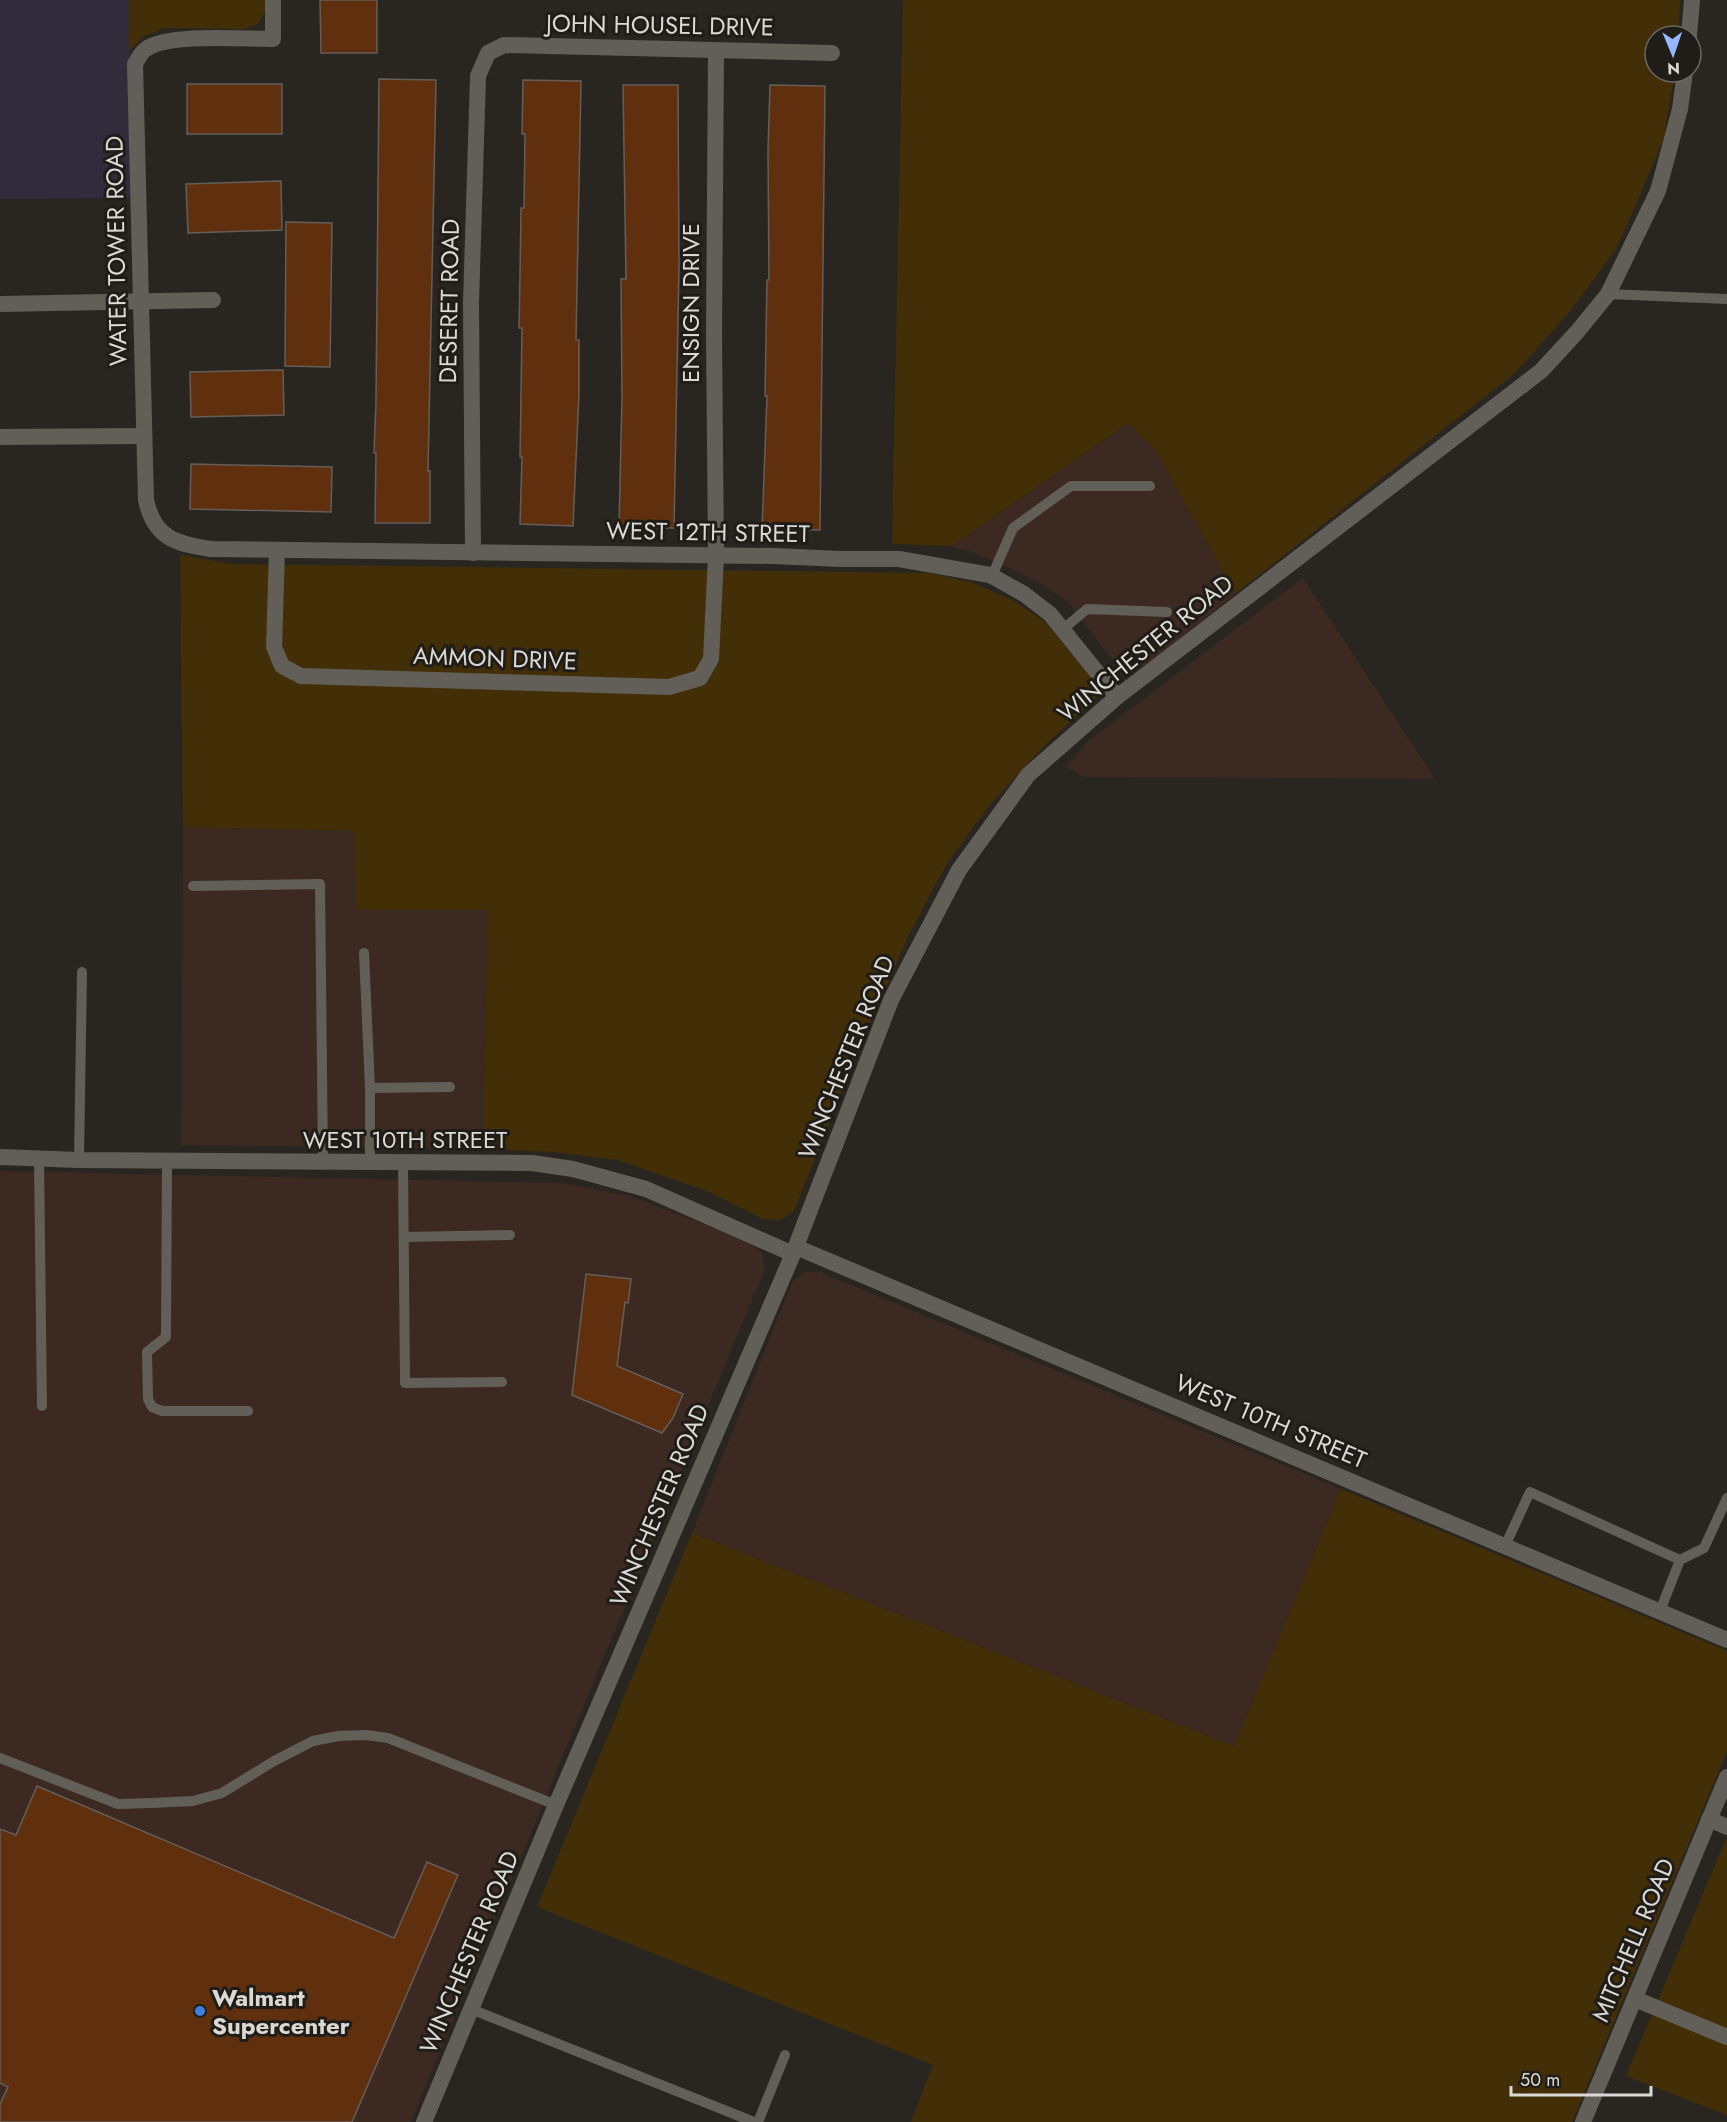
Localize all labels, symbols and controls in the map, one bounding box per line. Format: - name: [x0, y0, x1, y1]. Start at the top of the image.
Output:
- street label: JOHN HOUSEL DRIVE: [543, 5, 774, 44]
- north arrow: [1643, 24, 1703, 84]
- text: N: [1667, 57, 1680, 80]
- street label: WATER TOWER ROAD: [96, 136, 136, 366]
- street label: DESERET ROAD: [430, 218, 468, 384]
- street label: ENSIGN DRIVE: [673, 223, 708, 383]
- street label: WEST 12TH STREET: [606, 513, 810, 551]
- street label: WINCHESTER ROAD: [1050, 566, 1240, 730]
- street label: AMMON DRIVE: [412, 638, 578, 678]
- street label: WINCHESTER ROAD: [789, 950, 903, 1164]
- street label: WEST 10TH STREET: [303, 1122, 507, 1157]
- street label: WEST 10TH STREET: [1170, 1365, 1372, 1477]
- street label: WINCHESTER ROAD: [600, 1398, 718, 1612]
- street label: WINCHESTER ROAD: [410, 1845, 528, 2059]
- street label: MITCHELL ROAD: [1583, 1853, 1683, 2027]
- place label: Walmart Supercenter: [212, 1980, 350, 2043]
- marker: Walmart Supercenter: [193, 2004, 207, 2018]
- scale bar: [1511, 2059, 1650, 2097]
- text: 50 m: [1520, 2067, 1560, 2093]

